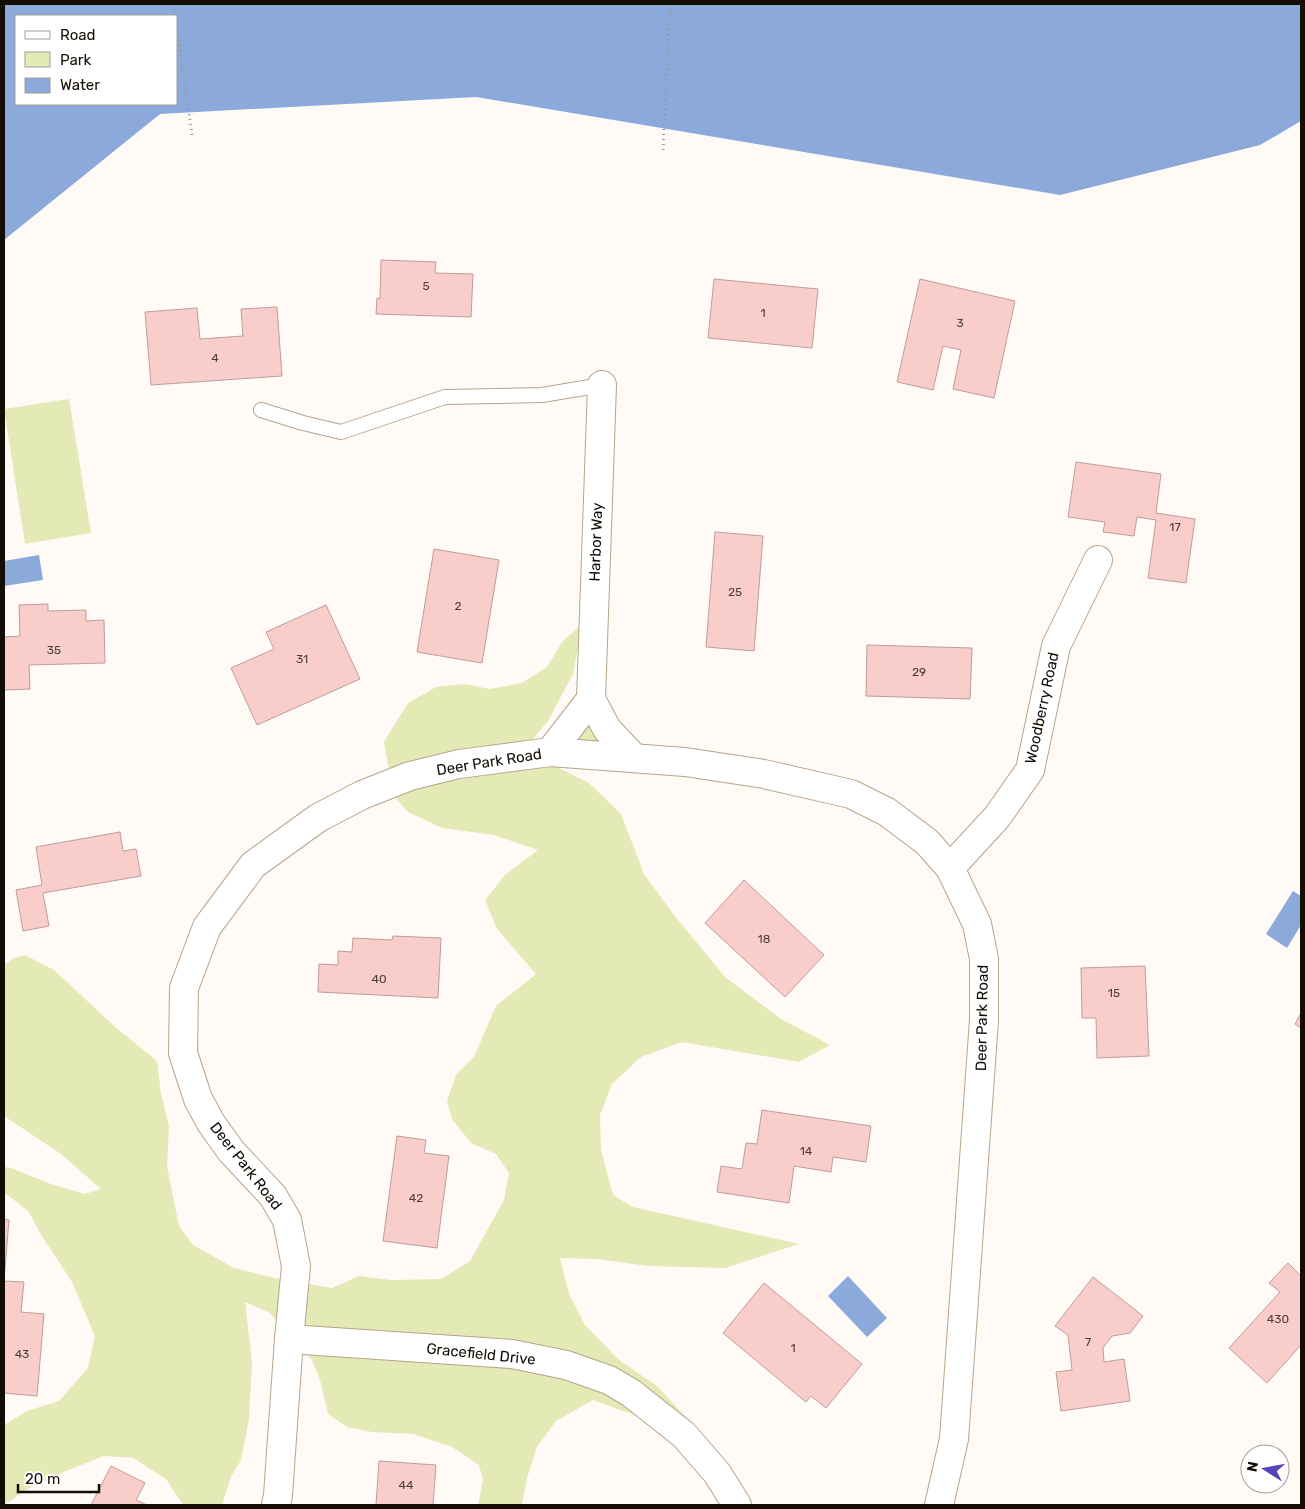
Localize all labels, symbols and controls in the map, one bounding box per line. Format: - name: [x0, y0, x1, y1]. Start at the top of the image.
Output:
- legend: [15, 15, 178, 105]
- text: Road: [60, 26, 96, 44]
- text: Park: [60, 51, 91, 69]
- text: Water: [60, 76, 100, 94]
- house number: 5: [422, 279, 430, 293]
- house number: 1: [760, 306, 766, 320]
- house number: 3: [956, 316, 964, 330]
- house number: 4: [211, 351, 219, 365]
- street label: Harbor Way: [586, 502, 606, 582]
- house number: 17: [1169, 520, 1181, 534]
- house number: 25: [728, 585, 742, 599]
- house number: 2: [454, 599, 462, 613]
- house number: 35: [47, 643, 61, 657]
- street label: Woodberry Road: [1021, 651, 1063, 765]
- house number: 31: [296, 652, 308, 666]
- house number: 29: [912, 665, 926, 679]
- street label: Deer Park Road: [435, 745, 543, 779]
- house number: 18: [758, 932, 770, 946]
- street label: Deer Park Road: [972, 965, 992, 1071]
- house number: 40: [371, 972, 387, 986]
- house number: 15: [1108, 986, 1120, 1000]
- street label: Deer Park Road: [206, 1119, 286, 1213]
- house number: 14: [800, 1144, 813, 1158]
- house number: 42: [409, 1191, 423, 1205]
- house number: 430: [1267, 1312, 1289, 1326]
- house number: 7: [1085, 1335, 1091, 1349]
- street label: Gracefield Drive: [426, 1339, 536, 1369]
- house number: 1: [790, 1341, 796, 1355]
- house number: 43: [15, 1347, 29, 1361]
- north arrow: [1240, 1444, 1290, 1494]
- text: N: [1243, 1460, 1262, 1473]
- scale bar: [18, 1462, 99, 1494]
- text: 20 m: [25, 1470, 60, 1488]
- house number: 44: [399, 1478, 414, 1492]

